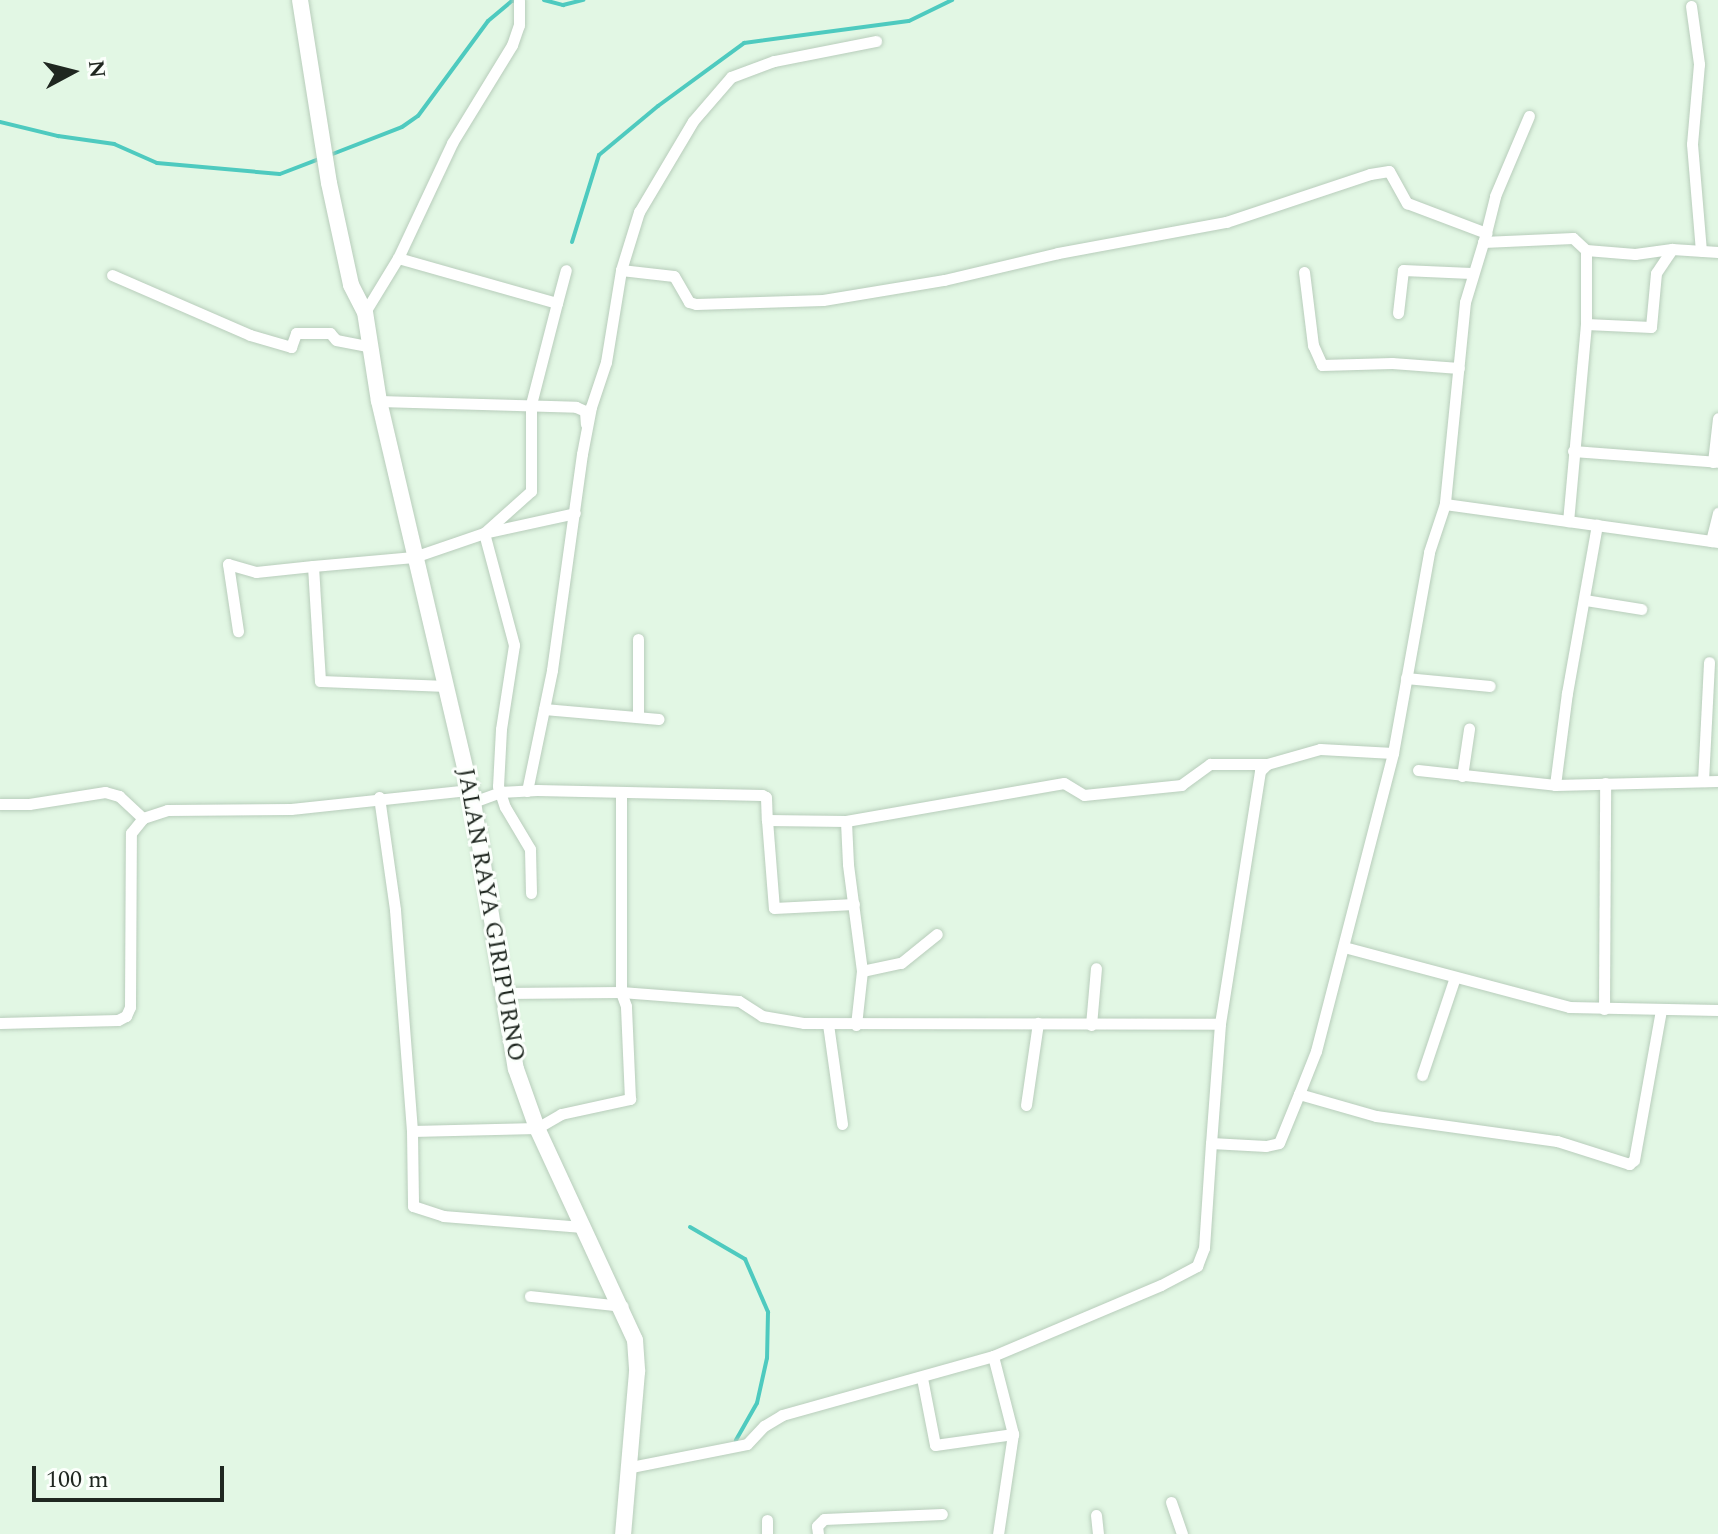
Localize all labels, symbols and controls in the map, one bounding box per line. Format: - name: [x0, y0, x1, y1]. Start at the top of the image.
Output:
- north arrow: [32, 32, 112, 112]
- text: N: [79, 58, 114, 80]
- street label: JALAN RAYA GIRIPURNO: [450, 766, 530, 1064]
- scale bar: [36, 1450, 228, 1500]
- text: 100 m: [46, 1462, 109, 1498]

